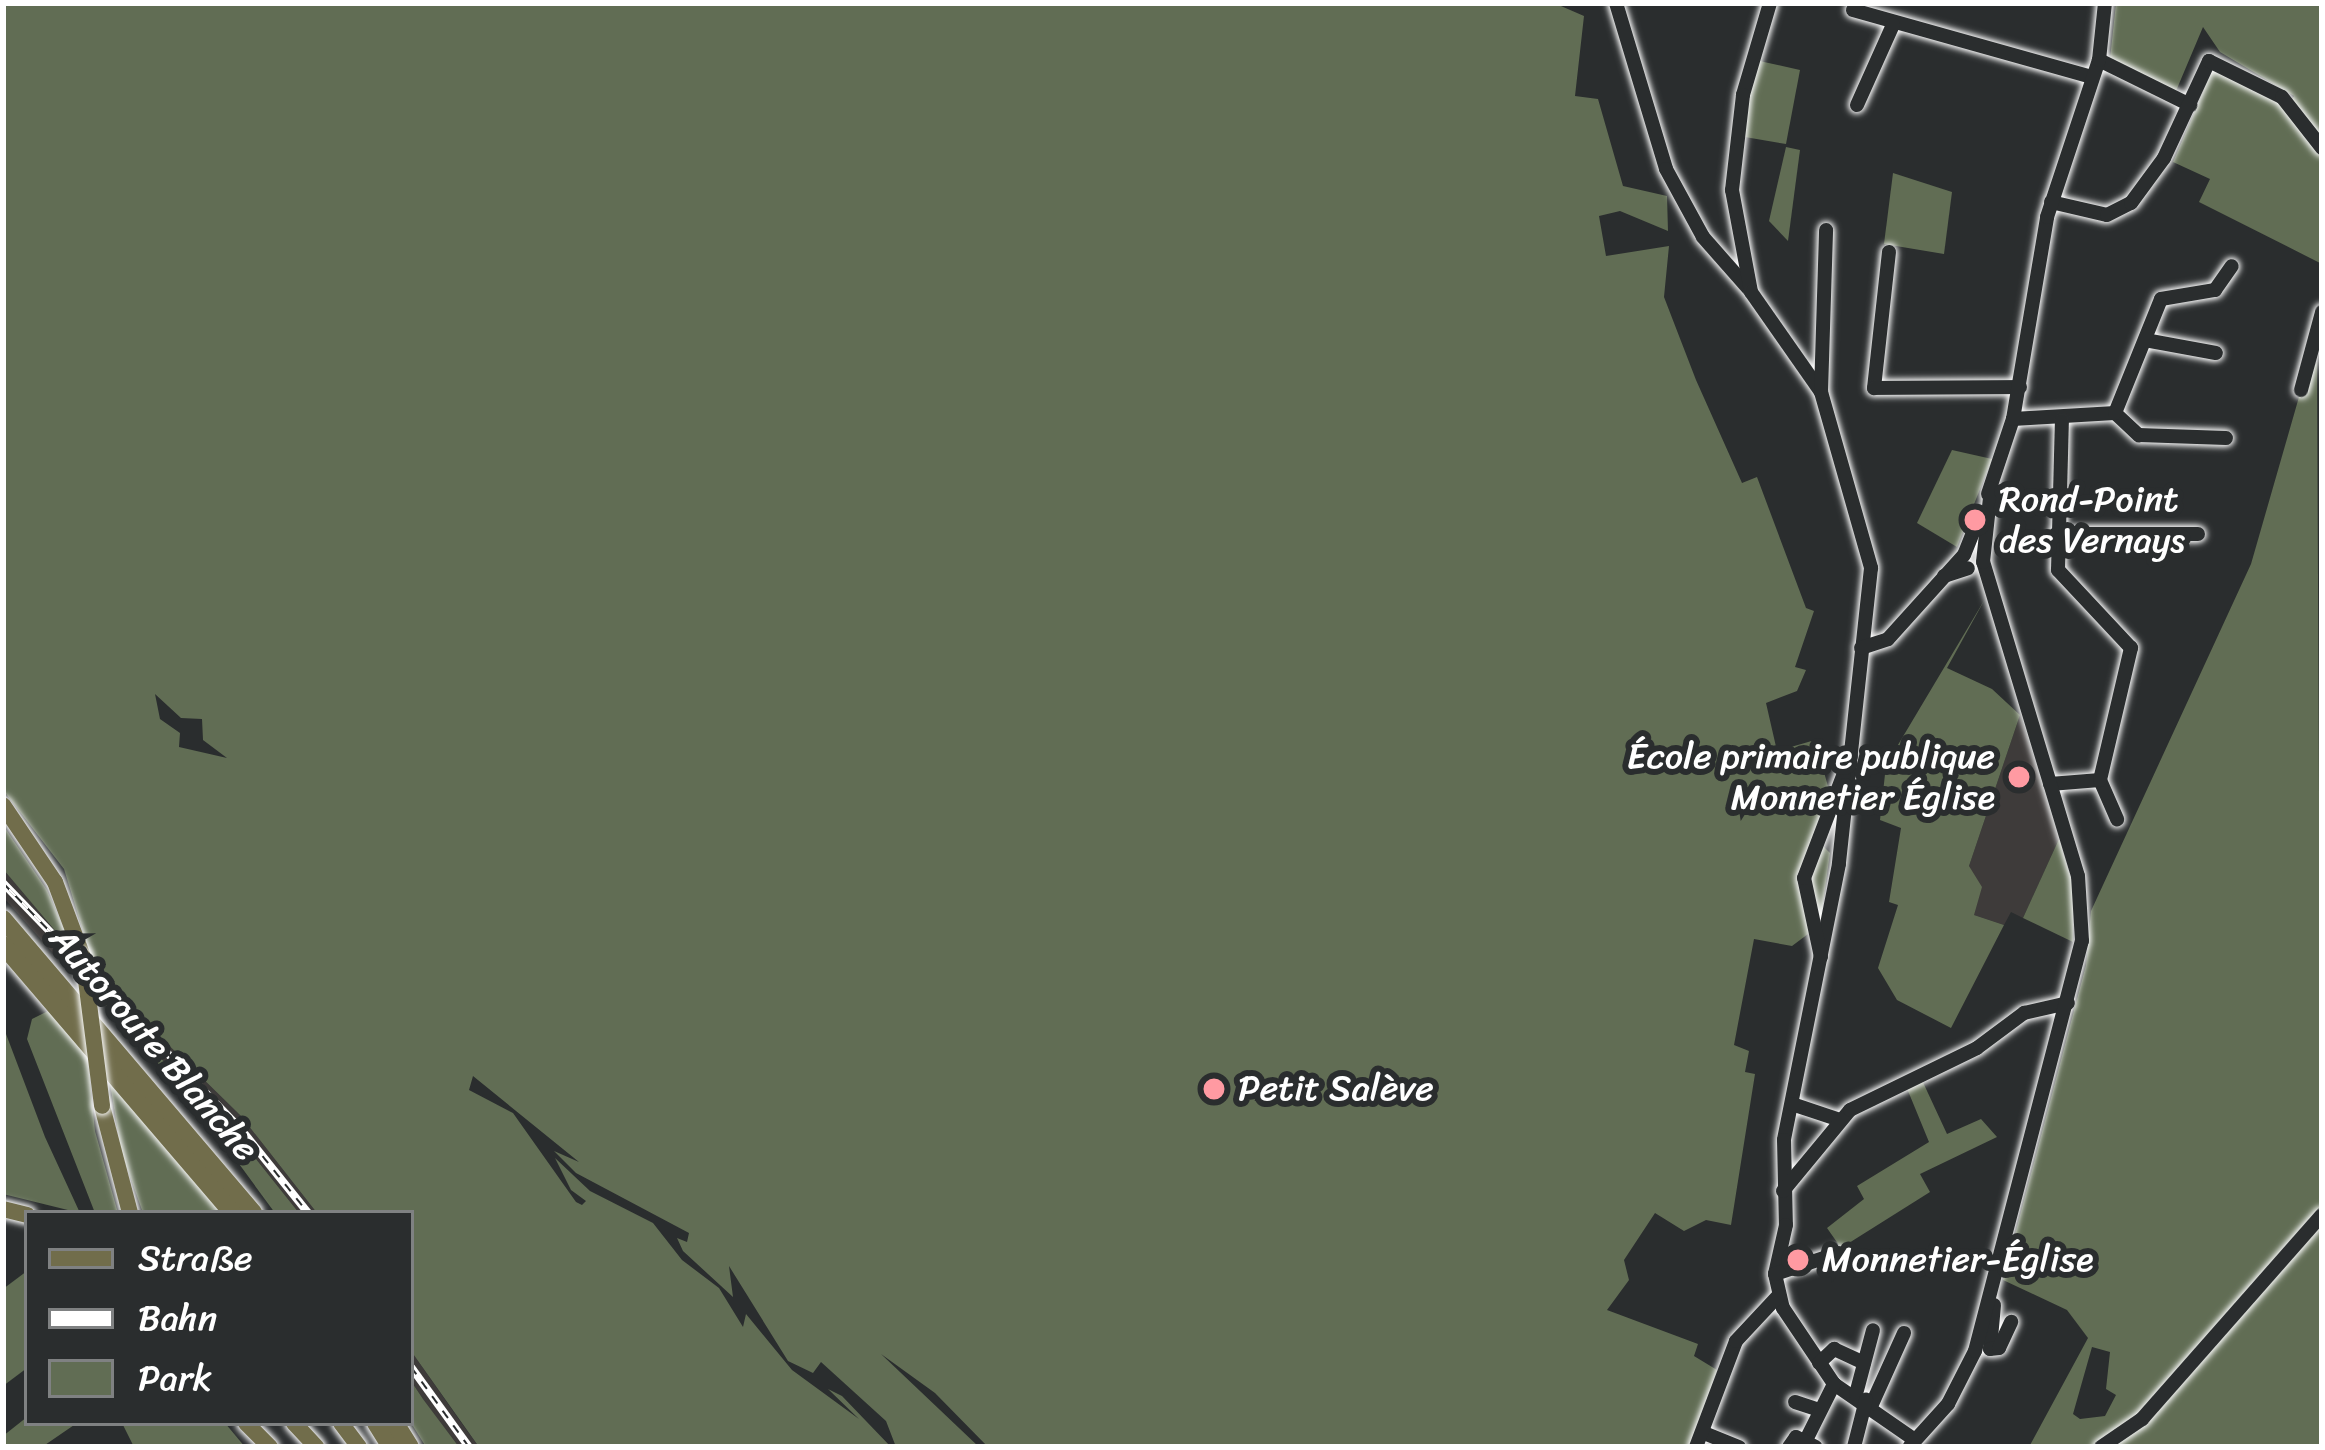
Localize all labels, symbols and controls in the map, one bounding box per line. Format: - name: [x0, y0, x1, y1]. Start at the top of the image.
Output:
- place label: Rond-Point des Vernays: [1999, 477, 2187, 562]
- marker: Rond-Point des Vernays: [1962, 507, 1988, 533]
- place label: École primaire publique Monnetier Église: [1626, 734, 1995, 819]
- marker: École primaire publique Monnetier Église: [2006, 764, 2032, 790]
- street label: Autoroute Blanche: [40, 918, 268, 1170]
- place label: Petit Salève: [1238, 1067, 1434, 1111]
- marker: Petit Salève: [1201, 1076, 1227, 1102]
- legend: [24, 1210, 414, 1426]
- text: Straße: [138, 1226, 253, 1290]
- place label: Monnetier-Église: [1822, 1238, 2094, 1282]
- marker: Monnetier-Église: [1785, 1247, 1811, 1273]
- text: Bahn: [138, 1286, 217, 1350]
- text: Park: [138, 1346, 212, 1410]

